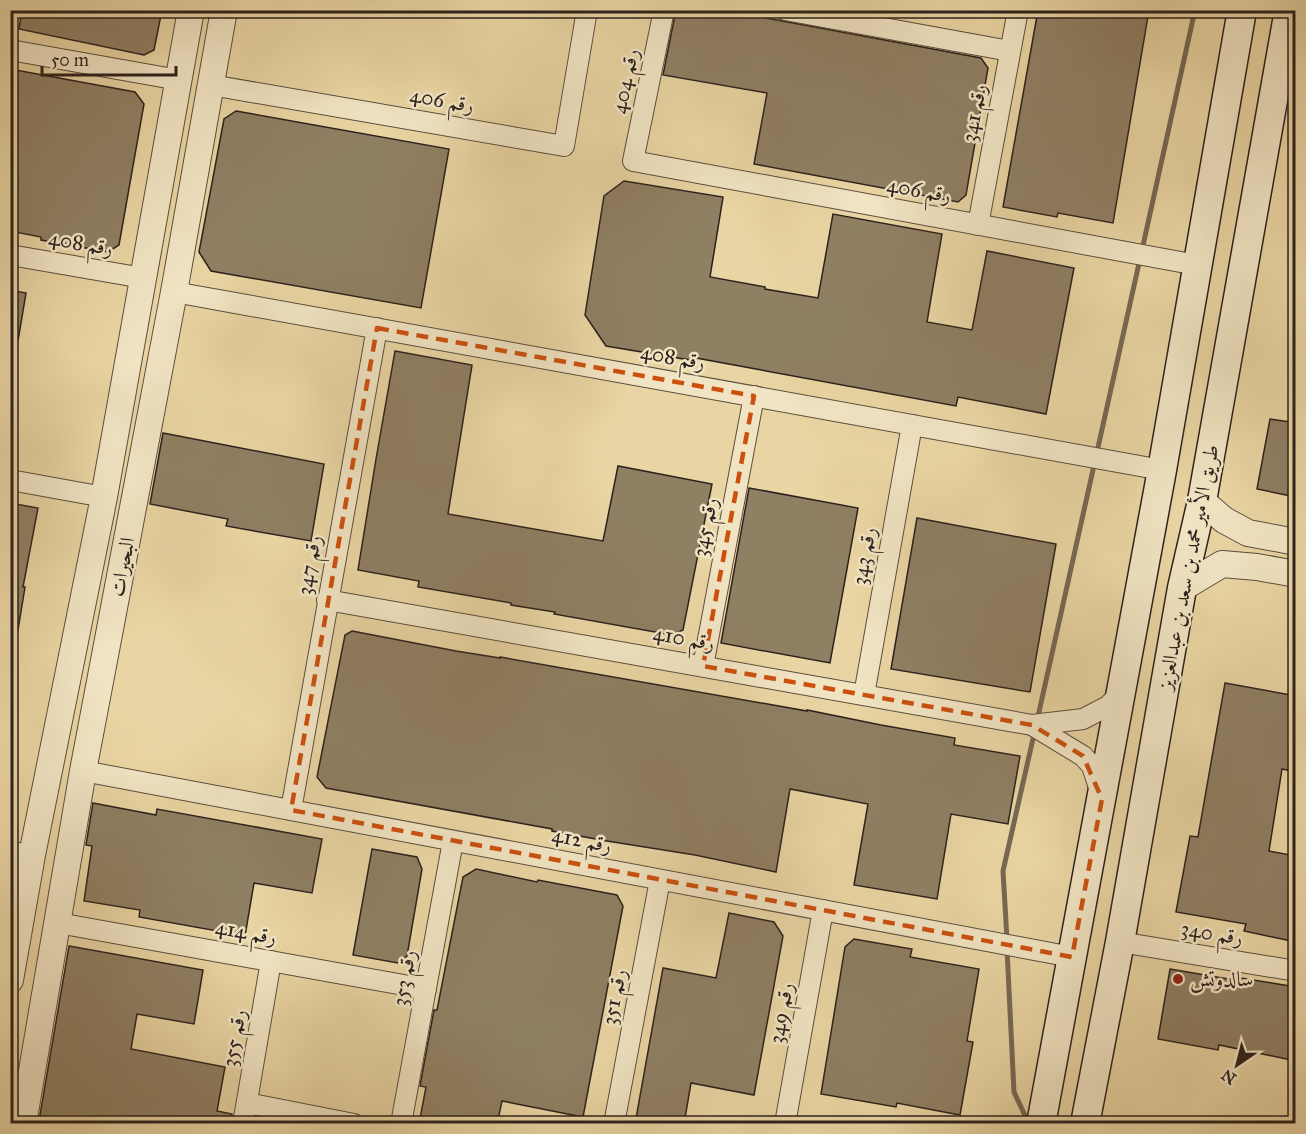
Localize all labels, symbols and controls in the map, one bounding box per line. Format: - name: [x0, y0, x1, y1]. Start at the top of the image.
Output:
- scale bar: [42, 39, 176, 77]
- street label: رقم 404: [605, 46, 651, 117]
- text: 50 m: [51, 49, 89, 71]
- street label: رقم 406: [407, 82, 476, 125]
- street label: رقم 341: [956, 82, 999, 146]
- street label: رقم 406: [884, 172, 953, 215]
- street label: رقم 408: [45, 225, 115, 268]
- street label: رقم 408: [637, 339, 707, 382]
- street label: طريق الأمير محمد بن سعد بن عبدالعزيز: [1149, 442, 1225, 694]
- street label: رقم 345: [687, 495, 730, 560]
- street label: رقم 343: [846, 525, 889, 588]
- street label: رقم 347: [291, 533, 334, 598]
- street label: البحيرات: [104, 535, 140, 599]
- street label: رقم 410: [650, 620, 717, 663]
- street label: رقم 412: [549, 821, 614, 865]
- street label: رقم 414: [212, 914, 279, 957]
- street label: رقم 340: [1178, 915, 1245, 958]
- street label: رقم 353: [386, 948, 429, 1009]
- place label: سالدوتش: [1190, 966, 1253, 993]
- street label: رقم 351: [596, 967, 639, 1029]
- marker: سالدوتش: [1171, 972, 1185, 986]
- street label: رقم 349: [763, 980, 806, 1047]
- street label: رقم 355: [216, 1007, 259, 1070]
- north arrow: [1207, 1035, 1267, 1095]
- text: N: [1217, 1065, 1240, 1089]

